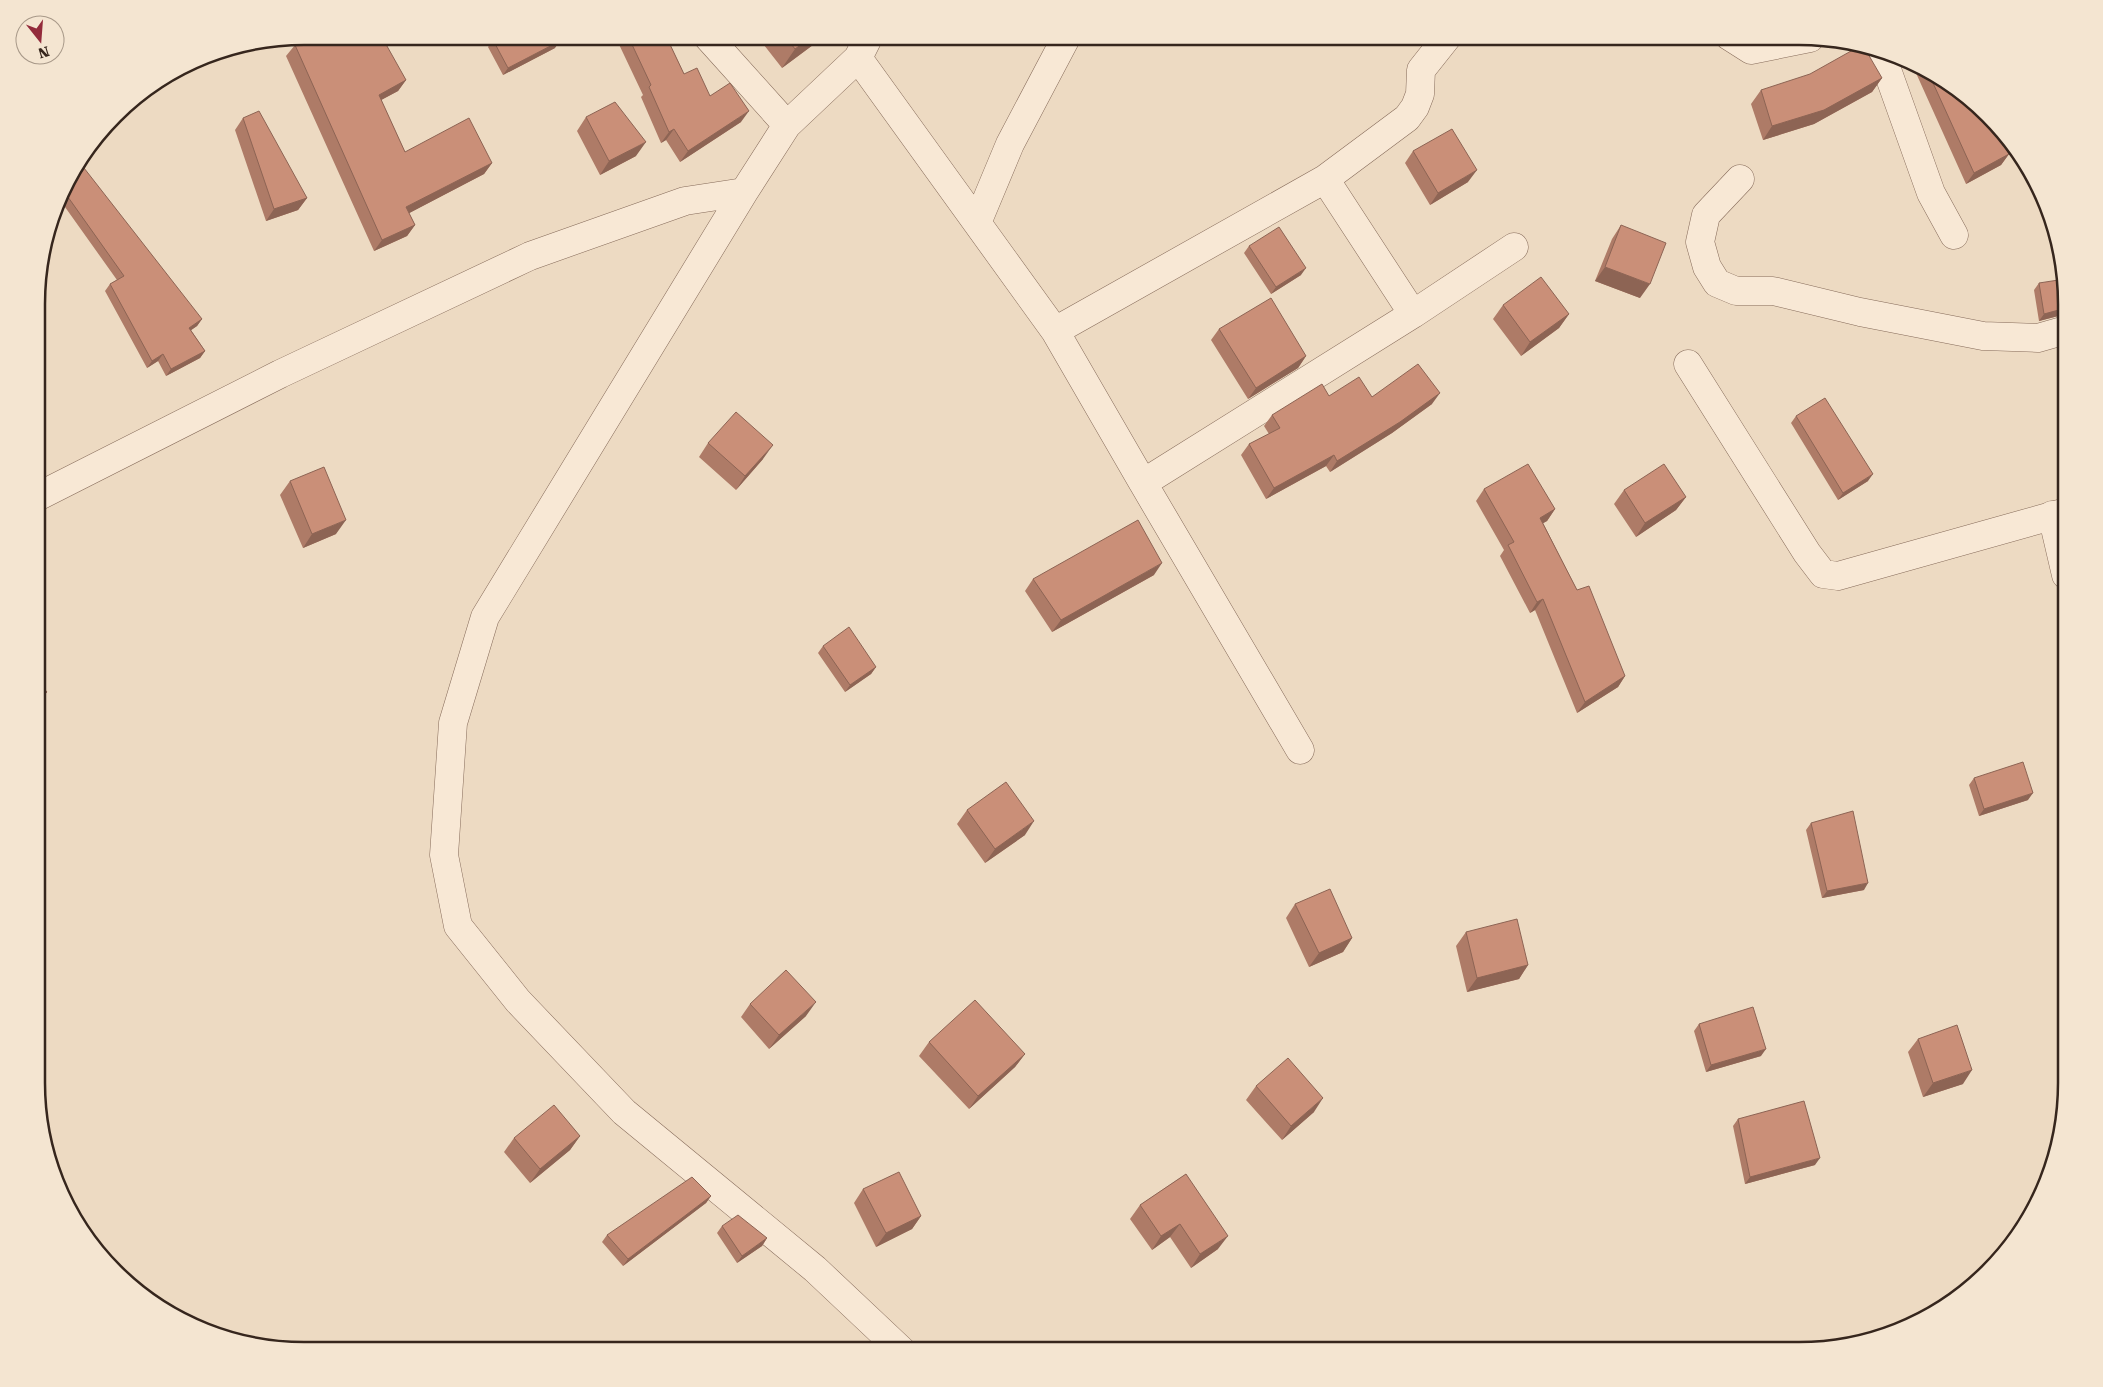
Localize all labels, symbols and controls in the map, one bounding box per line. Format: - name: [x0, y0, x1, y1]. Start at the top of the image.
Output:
- north arrow: [15, 15, 65, 65]
- text: N: [36, 43, 51, 62]

